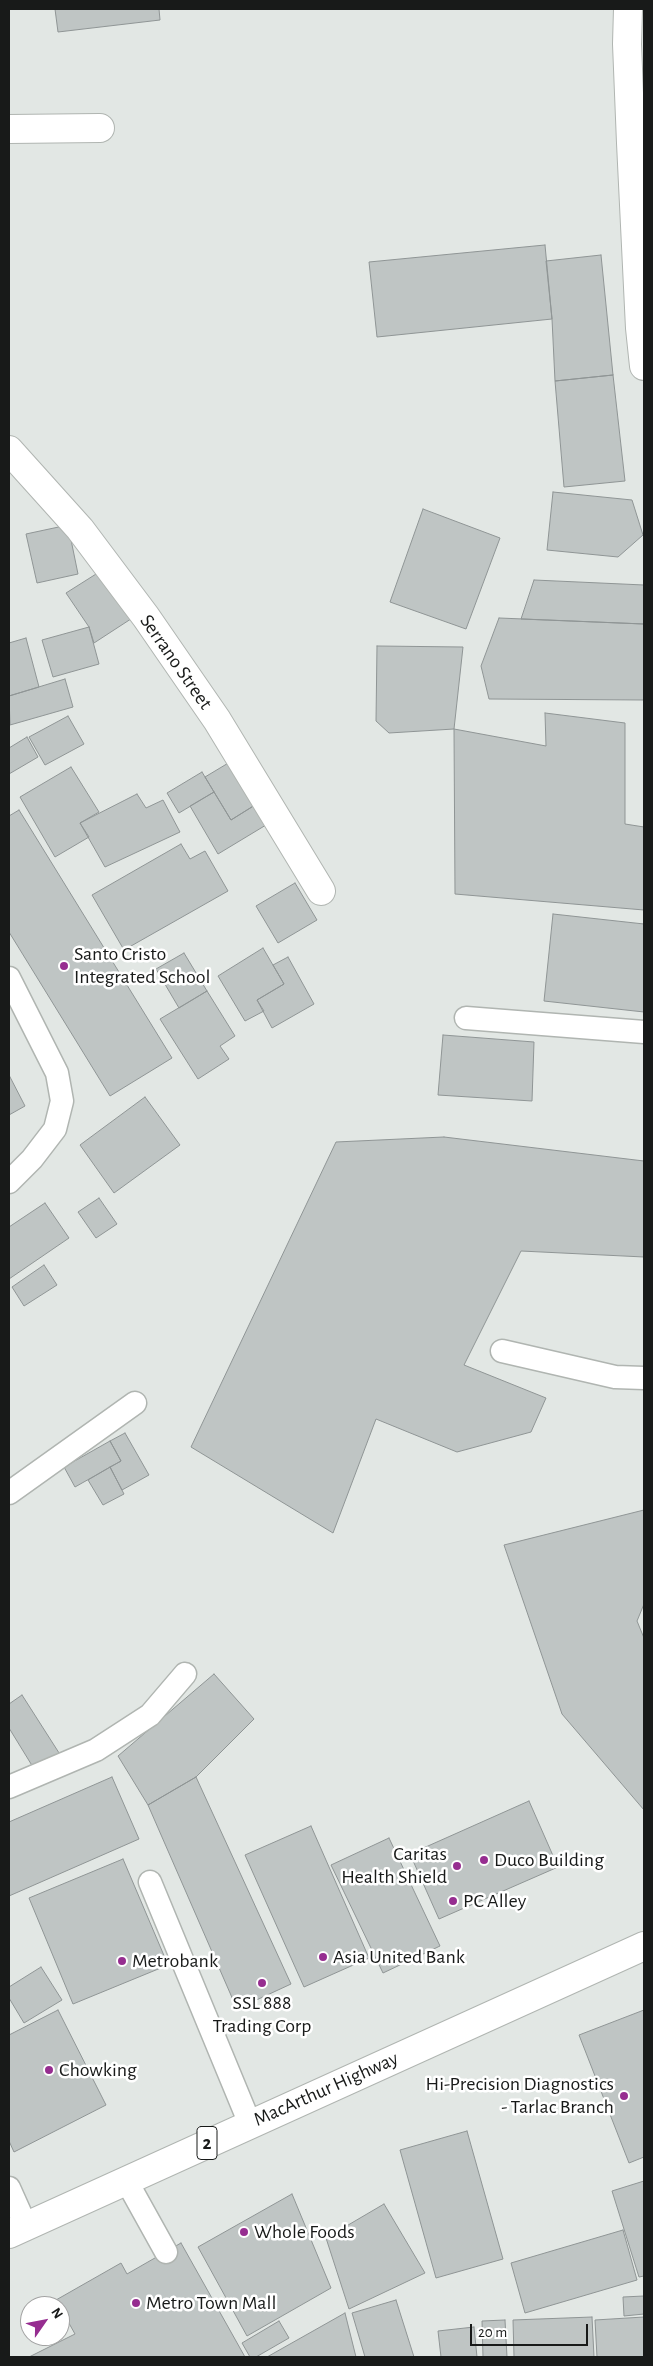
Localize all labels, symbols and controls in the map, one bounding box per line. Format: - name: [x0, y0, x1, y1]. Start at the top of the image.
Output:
- street label: Serrano Street: [134, 610, 218, 714]
- place label: Santo Cristo Integrated School: [74, 942, 211, 989]
- marker: Santo Cristo Integrated School: [58, 960, 70, 972]
- place label: Caritas Health Shield: [341, 1842, 447, 1889]
- place label: Duco Building: [494, 1848, 604, 1872]
- marker: Duco Building: [478, 1854, 490, 1866]
- marker: Caritas Health Shield: [451, 1860, 463, 1872]
- place label: PC Alley: [463, 1889, 526, 1913]
- marker: PC Alley: [447, 1895, 459, 1907]
- place label: Asia United Bank: [333, 1945, 465, 1969]
- place label: Metrobank: [132, 1949, 218, 1973]
- marker: Asia United Bank: [317, 1951, 329, 1963]
- marker: Metrobank: [116, 1955, 128, 1967]
- marker: SSL 888 Trading Corp: [256, 1977, 268, 1989]
- place label: SSL 888 Trading Corp: [213, 1991, 311, 2038]
- street label: MacArthur Highway: [250, 2046, 402, 2132]
- place label: Chowking: [59, 2058, 137, 2082]
- marker: Chowking: [43, 2064, 55, 2076]
- place label: Hi-Precision Diagnostics - Tarlac Branch: [426, 2072, 614, 2119]
- marker: Hi-Precision Diagnostics - Tarlac Branch: [618, 2090, 630, 2102]
- road number: 2: [197, 2126, 217, 2160]
- place label: Whole Foods: [254, 2220, 355, 2244]
- marker: Whole Foods: [238, 2226, 250, 2238]
- place label: Metro Town Mall: [146, 2291, 276, 2315]
- north arrow: [20, 2296, 70, 2346]
- marker: Metro Town Mall: [130, 2297, 142, 2309]
- text: N: [48, 2305, 65, 2321]
- scale bar: [473, 2314, 590, 2346]
- text: 20 m: [478, 2325, 507, 2340]

